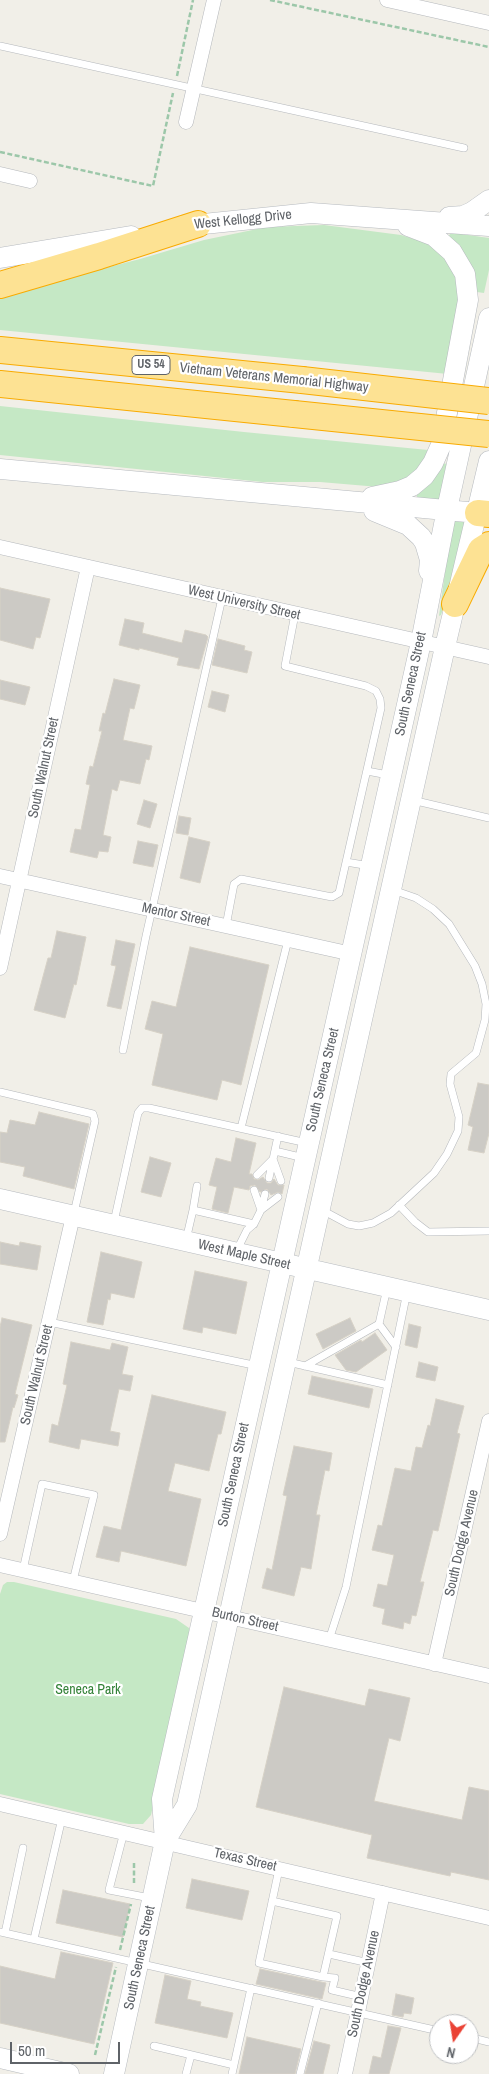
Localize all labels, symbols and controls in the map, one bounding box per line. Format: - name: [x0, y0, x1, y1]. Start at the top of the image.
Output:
- street label: West Kellogg Drive: [193, 207, 293, 233]
- road number: US 54: [132, 356, 170, 374]
- street label: Vietnam Veterans Memorial Highway: [179, 360, 369, 396]
- street label: West University Street: [186, 582, 302, 624]
- street label: South Seneca Street: [392, 630, 430, 738]
- street label: South Walnut Street: [25, 716, 63, 820]
- street label: Mentor Street: [140, 900, 212, 930]
- street label: South Seneca Street: [303, 1026, 343, 1134]
- street label: West Maple Street: [196, 1236, 292, 1274]
- street label: South Walnut Street: [17, 1323, 57, 1427]
- street label: South Seneca Street: [215, 1421, 253, 1529]
- street label: South Dodge Avenue: [442, 1488, 482, 1598]
- street label: Burton Street: [210, 1604, 280, 1636]
- park label: Seneca Park: [55, 1682, 121, 1698]
- street label: Texas Street: [212, 1845, 278, 1875]
- street label: South Seneca Street: [121, 1904, 159, 2012]
- street label: South Dodge Avenue: [344, 1929, 384, 2039]
- north arrow: [429, 2014, 479, 2064]
- scale bar: [12, 2032, 122, 2064]
- text: 50 m: [18, 2040, 45, 2061]
- text: N: [445, 2043, 457, 2062]

